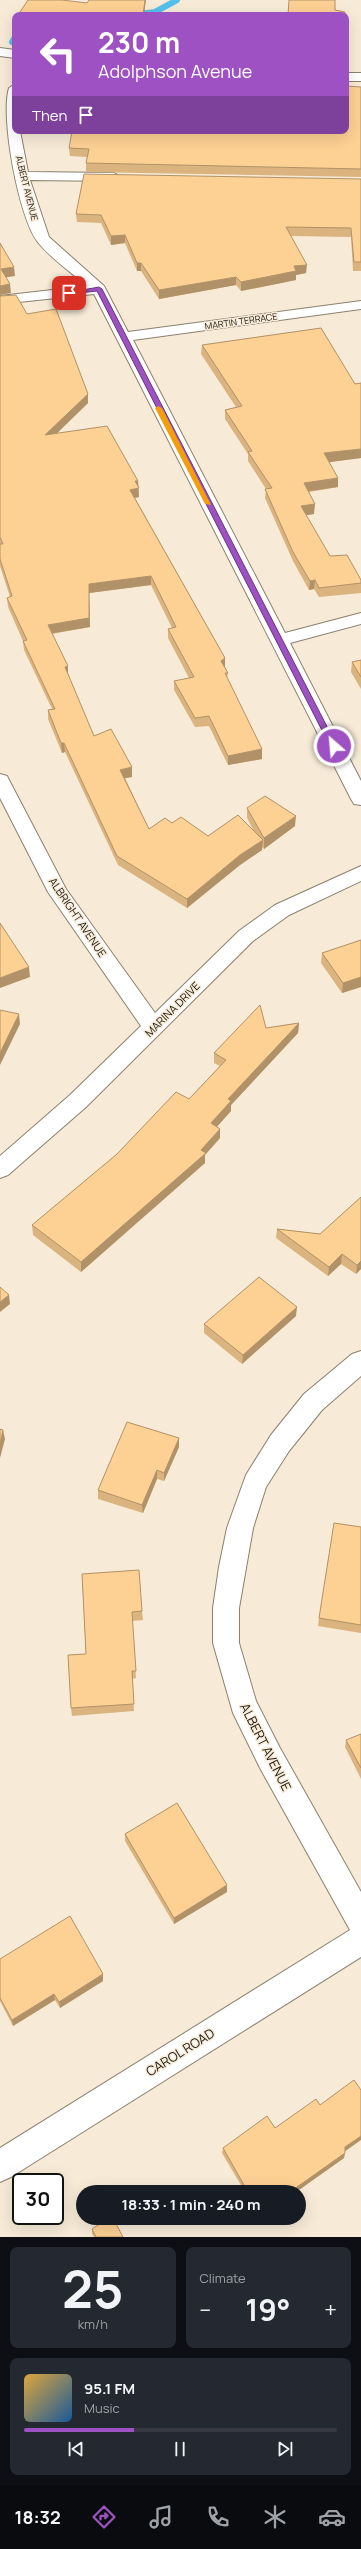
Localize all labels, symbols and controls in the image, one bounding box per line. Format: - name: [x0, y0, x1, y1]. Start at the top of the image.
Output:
- text: 230 m: [98, 23, 180, 61]
- icon: left: [32, 28, 84, 80]
- text: Adolphson Avenue: [98, 59, 252, 83]
- icon: arrive: [75, 104, 97, 126]
- text: Then: [32, 105, 67, 126]
- street label: ALBERT AVENUE: [13, 154, 41, 222]
- pin: [52, 276, 86, 310]
- icon: arrive: [58, 282, 80, 304]
- street label: MARTIN TERRACE: [204, 309, 278, 333]
- position arrow: [313, 725, 355, 767]
- street label: ALBRIGHT AVENUE: [46, 874, 110, 960]
- street label: MARINA DRIVE: [141, 978, 203, 1040]
- street label: ALBERT AVENUE: [236, 1700, 296, 1794]
- street label: CAROL ROAD: [142, 2024, 218, 2080]
- speed limit sign: 30: [12, 2173, 64, 2225]
- text: 18:33 · 1 min · 240 m: [121, 2194, 261, 2215]
- text: 25: [62, 2253, 123, 2324]
- text: Climate: [200, 2269, 246, 2287]
- text: 19°: [245, 2289, 291, 2330]
- text: −: [200, 2295, 211, 2325]
- text: +: [324, 2295, 337, 2325]
- text: km/h: [78, 2315, 108, 2333]
- text: 95.1 FM: [84, 2378, 135, 2399]
- text: Music: [84, 2399, 120, 2417]
- icon: previous: [65, 2438, 87, 2460]
- icon: pause: [169, 2438, 191, 2460]
- icon: next: [274, 2438, 296, 2460]
- icon: directions: [90, 2503, 118, 2531]
- icon: music: [147, 2503, 175, 2531]
- icon: phone: [204, 2503, 232, 2531]
- icon: climate: [261, 2503, 289, 2531]
- icon: car: [318, 2503, 346, 2531]
- text: 18:32: [15, 2505, 61, 2529]

